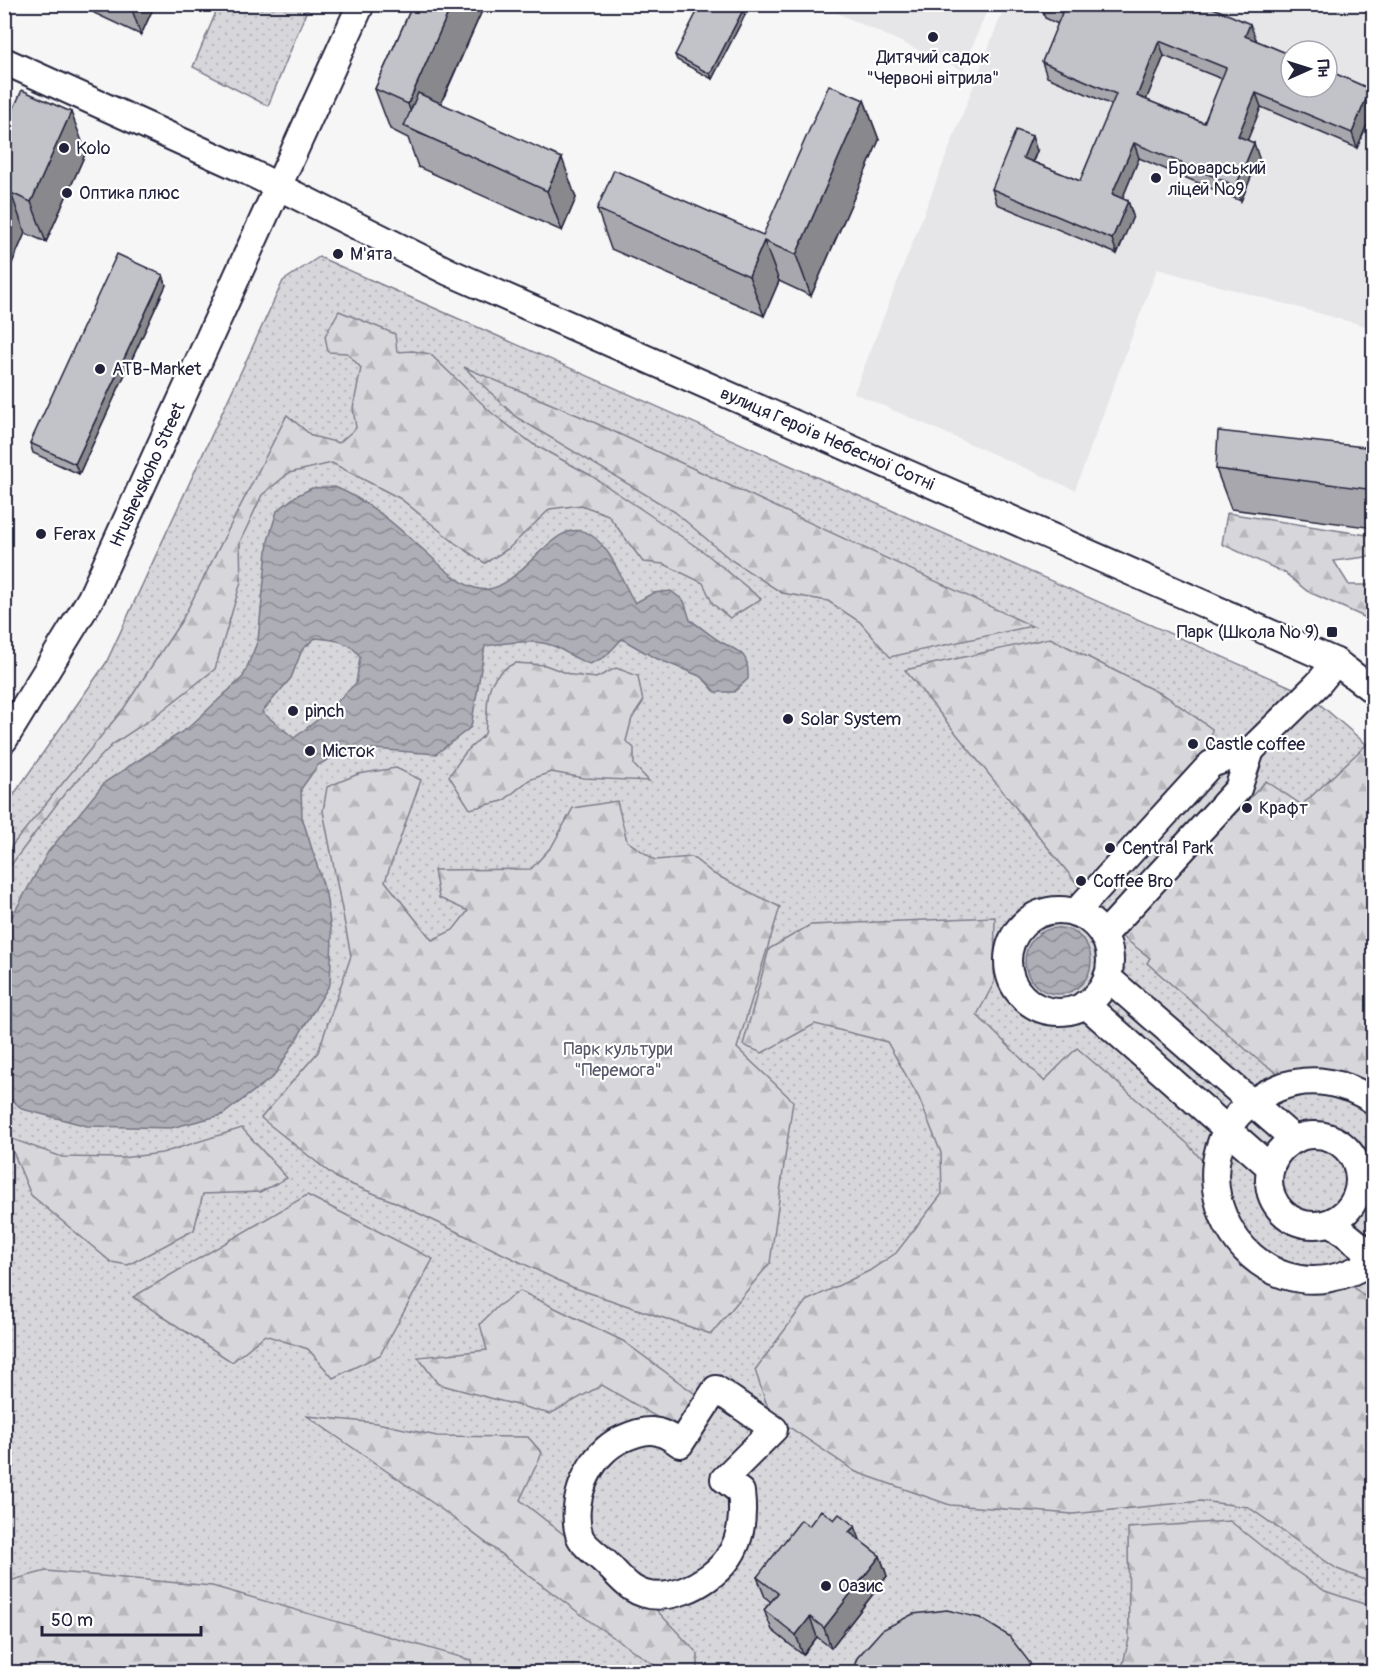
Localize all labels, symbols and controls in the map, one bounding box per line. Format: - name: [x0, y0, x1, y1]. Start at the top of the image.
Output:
- marker: Дитячий садок "Червоні вітрила": [926, 30, 940, 44]
- north arrow: [1279, 39, 1339, 99]
- place label: Дитячий садок "Червоні вітрила": [867, 46, 999, 90]
- text: Пн: [1313, 59, 1333, 78]
- place label: Kolo: [76, 137, 111, 160]
- marker: Kolo: [57, 141, 71, 155]
- place label: Броварський ліцей №9: [1168, 157, 1266, 201]
- marker: Броварський ліцей №9: [1149, 171, 1163, 185]
- place label: Оптика плюс: [79, 182, 180, 205]
- marker: Оптика плюс: [60, 186, 74, 200]
- place label: М'ята: [350, 243, 392, 266]
- marker: М'ята: [331, 247, 345, 261]
- place label: ATB-Market: [112, 358, 202, 381]
- marker: ATB-Market: [93, 362, 107, 376]
- street label: вулиця Героїв Небесної Сотні: [717, 381, 938, 496]
- street label: Hrushevskoho Street: [104, 398, 190, 551]
- place label: Ferax: [53, 523, 96, 546]
- marker: Ferax: [34, 527, 48, 541]
- place label: Парк (Школа № 9): [1177, 621, 1320, 644]
- marker: Парк (Школа № 9): [1325, 625, 1339, 639]
- place label: pinch: [305, 700, 344, 723]
- marker: pinch: [286, 704, 300, 718]
- place label: Solar System: [800, 708, 901, 731]
- marker: Solar System: [781, 712, 795, 726]
- place label: Castle coffee: [1205, 733, 1305, 756]
- marker: Castle coffee: [1186, 737, 1200, 751]
- place label: Місток: [322, 740, 375, 763]
- marker: Місток: [303, 744, 317, 758]
- place label: Крафт: [1259, 797, 1308, 820]
- marker: Крафт: [1240, 801, 1254, 815]
- place label: Central Park: [1122, 837, 1214, 860]
- marker: Central Park: [1103, 841, 1117, 855]
- place label: Coffee Bro: [1093, 870, 1173, 893]
- marker: Coffee Bro: [1074, 874, 1088, 888]
- park label: Парк культури "Перемога": [564, 1038, 672, 1082]
- place label: Оазис: [838, 1575, 884, 1598]
- marker: Оазис: [819, 1579, 833, 1593]
- scale bar: [42, 1599, 201, 1637]
- text: 50 m: [51, 1609, 93, 1632]

